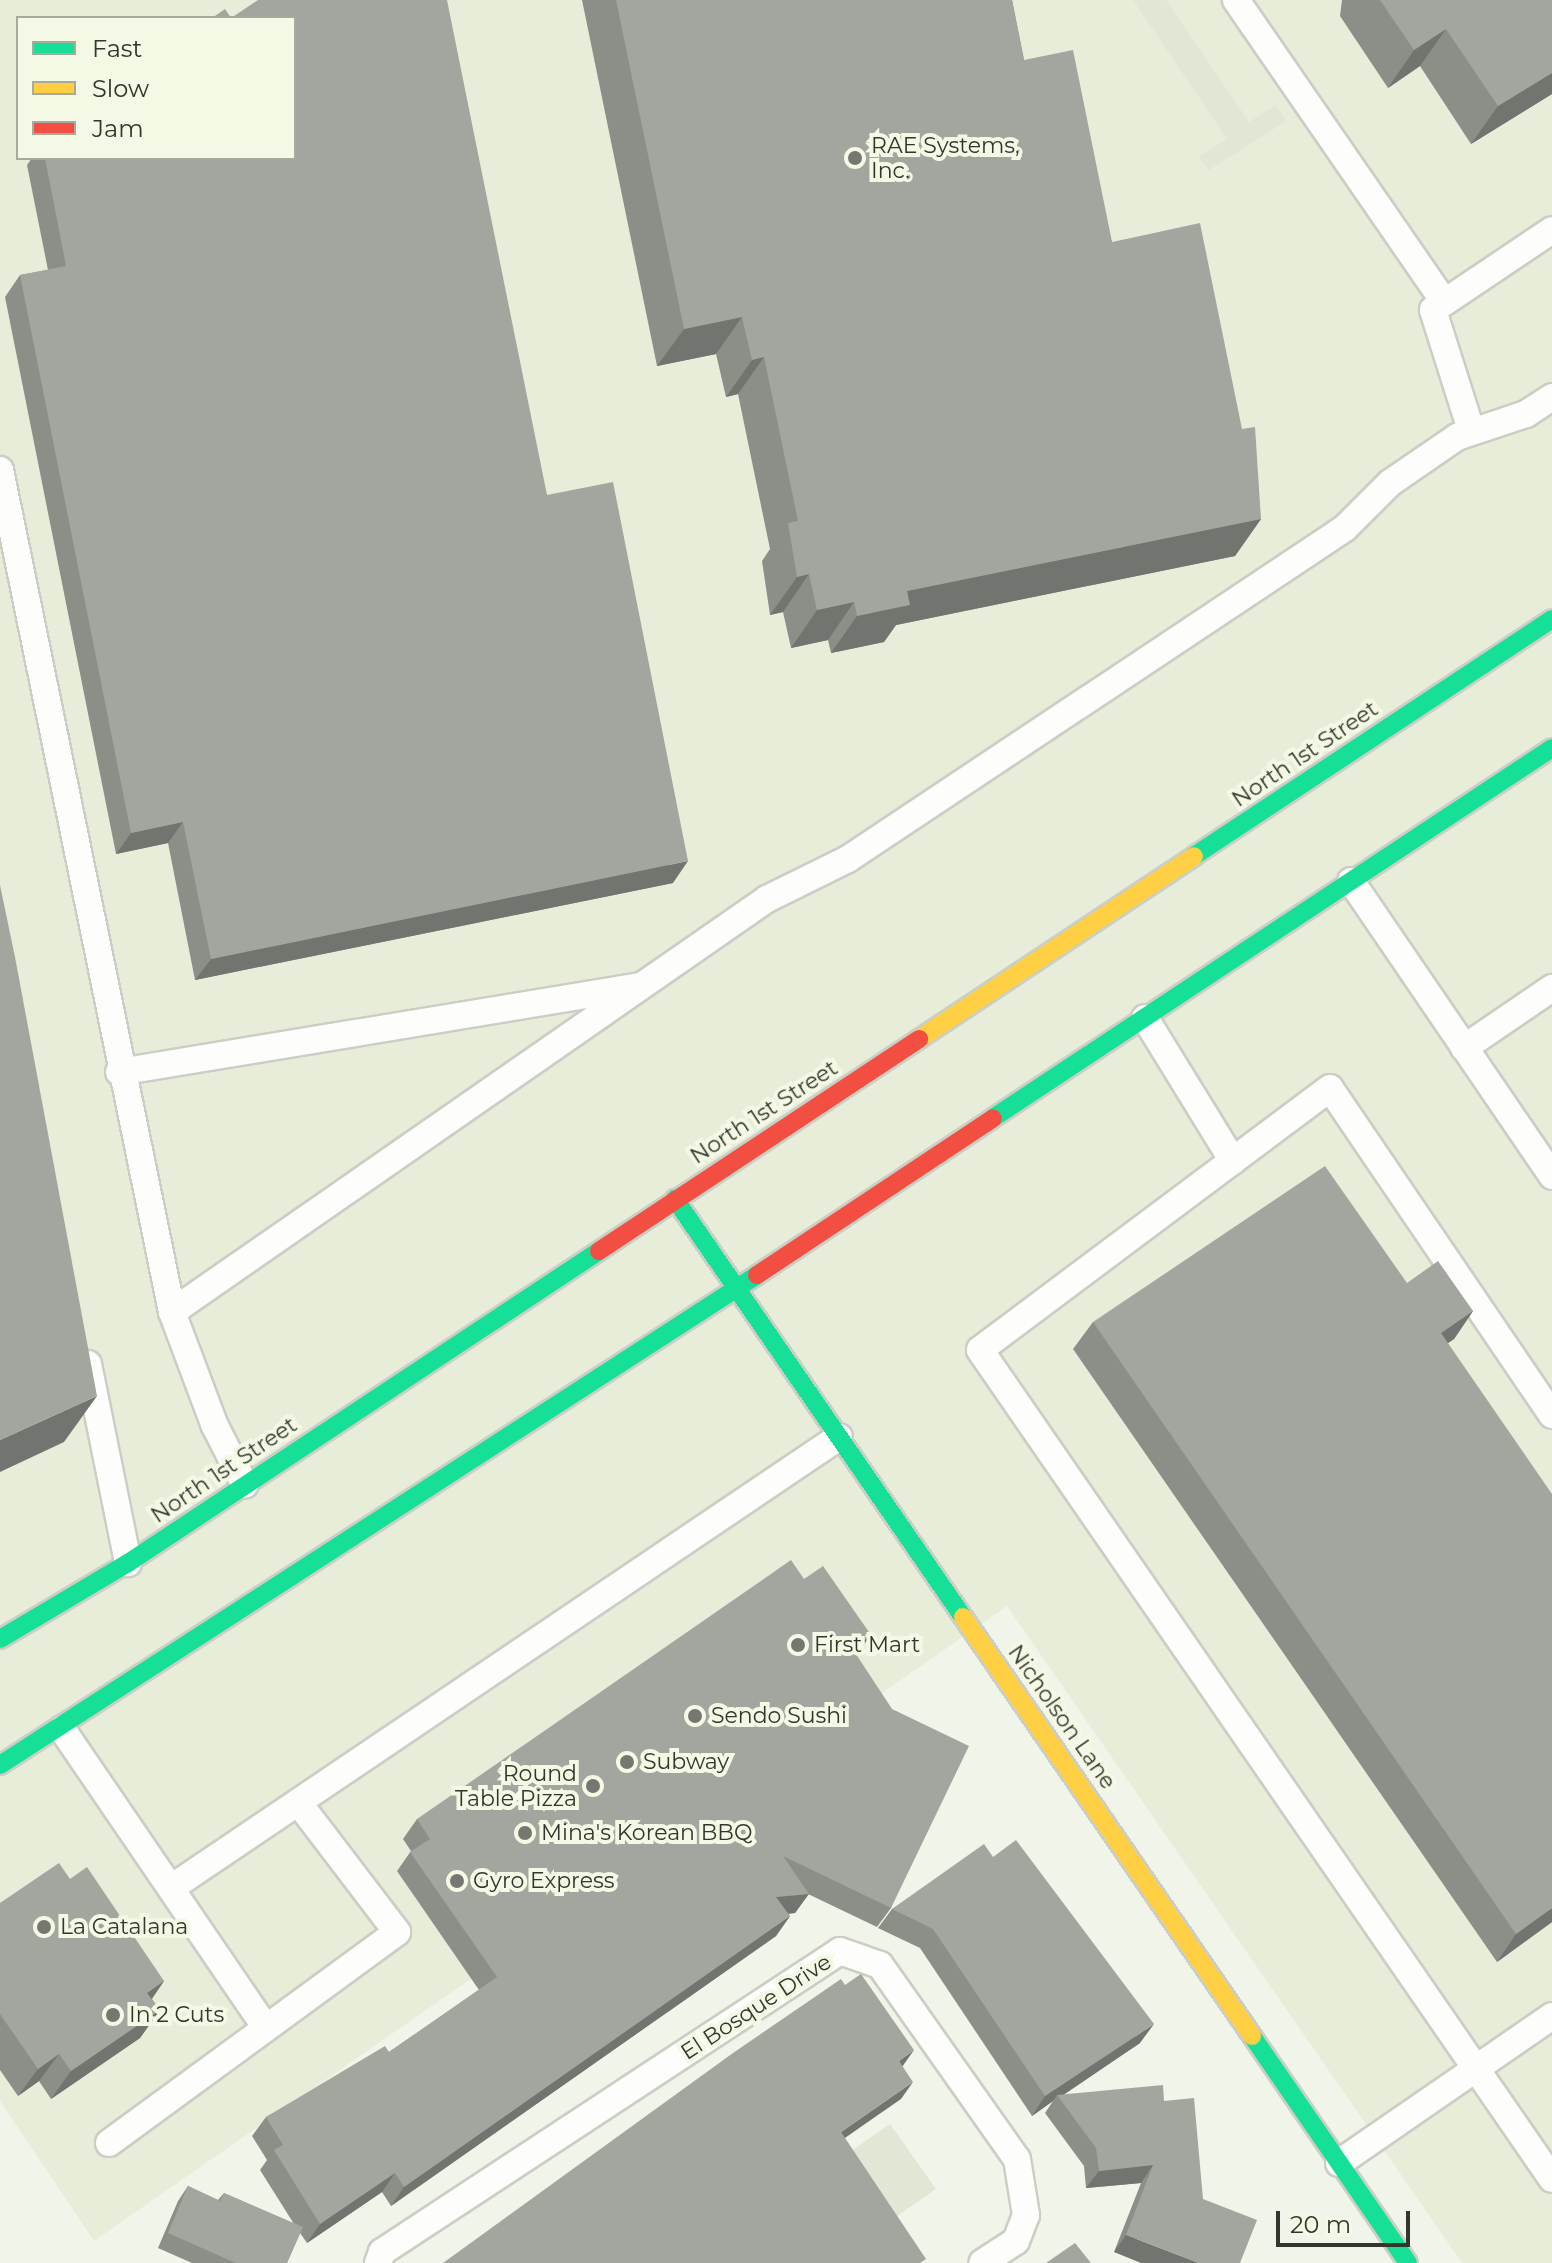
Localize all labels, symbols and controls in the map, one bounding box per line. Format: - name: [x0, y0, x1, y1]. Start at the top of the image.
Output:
- legend: [16, 16, 296, 160]
- text: Fast: [92, 34, 142, 63]
- text: Slow: [92, 74, 149, 103]
- text: Jam: [92, 114, 144, 143]
- place label: RAE Systems, Inc.: [871, 132, 1020, 184]
- marker: RAE Systems, Inc.: [846, 149, 864, 167]
- street label: North 1st Street: [1227, 695, 1383, 813]
- street label: North 1st Street: [685, 1055, 843, 1169]
- street label: North 1st Street: [146, 1411, 302, 1529]
- place label: First Mart: [814, 1632, 920, 1658]
- marker: First Mart: [789, 1636, 807, 1654]
- street label: Nicholson Lane: [1002, 1640, 1122, 1794]
- place label: Sendo Sushi: [711, 1703, 847, 1729]
- marker: Sendo Sushi: [686, 1707, 704, 1725]
- place label: Subway: [643, 1749, 729, 1775]
- marker: Subway: [618, 1753, 636, 1771]
- place label: Round Table Pizza: [455, 1760, 577, 1812]
- marker: Round Table Pizza: [584, 1777, 602, 1795]
- place label: Mina's Korean BBQ: [541, 1820, 752, 1846]
- marker: Mina's Korean BBQ: [516, 1824, 534, 1842]
- place label: Gyro Express: [473, 1868, 614, 1894]
- marker: Gyro Express: [448, 1872, 466, 1890]
- place label: La Catalana: [60, 1914, 188, 1940]
- marker: La Catalana: [35, 1918, 53, 1936]
- street label: El Bosque Drive: [676, 1949, 836, 2065]
- place label: In 2 Cuts: [129, 2002, 224, 2028]
- marker: In 2 Cuts: [104, 2006, 122, 2024]
- scale bar: [1280, 2195, 1414, 2245]
- text: 20 m: [1290, 2210, 1351, 2239]

